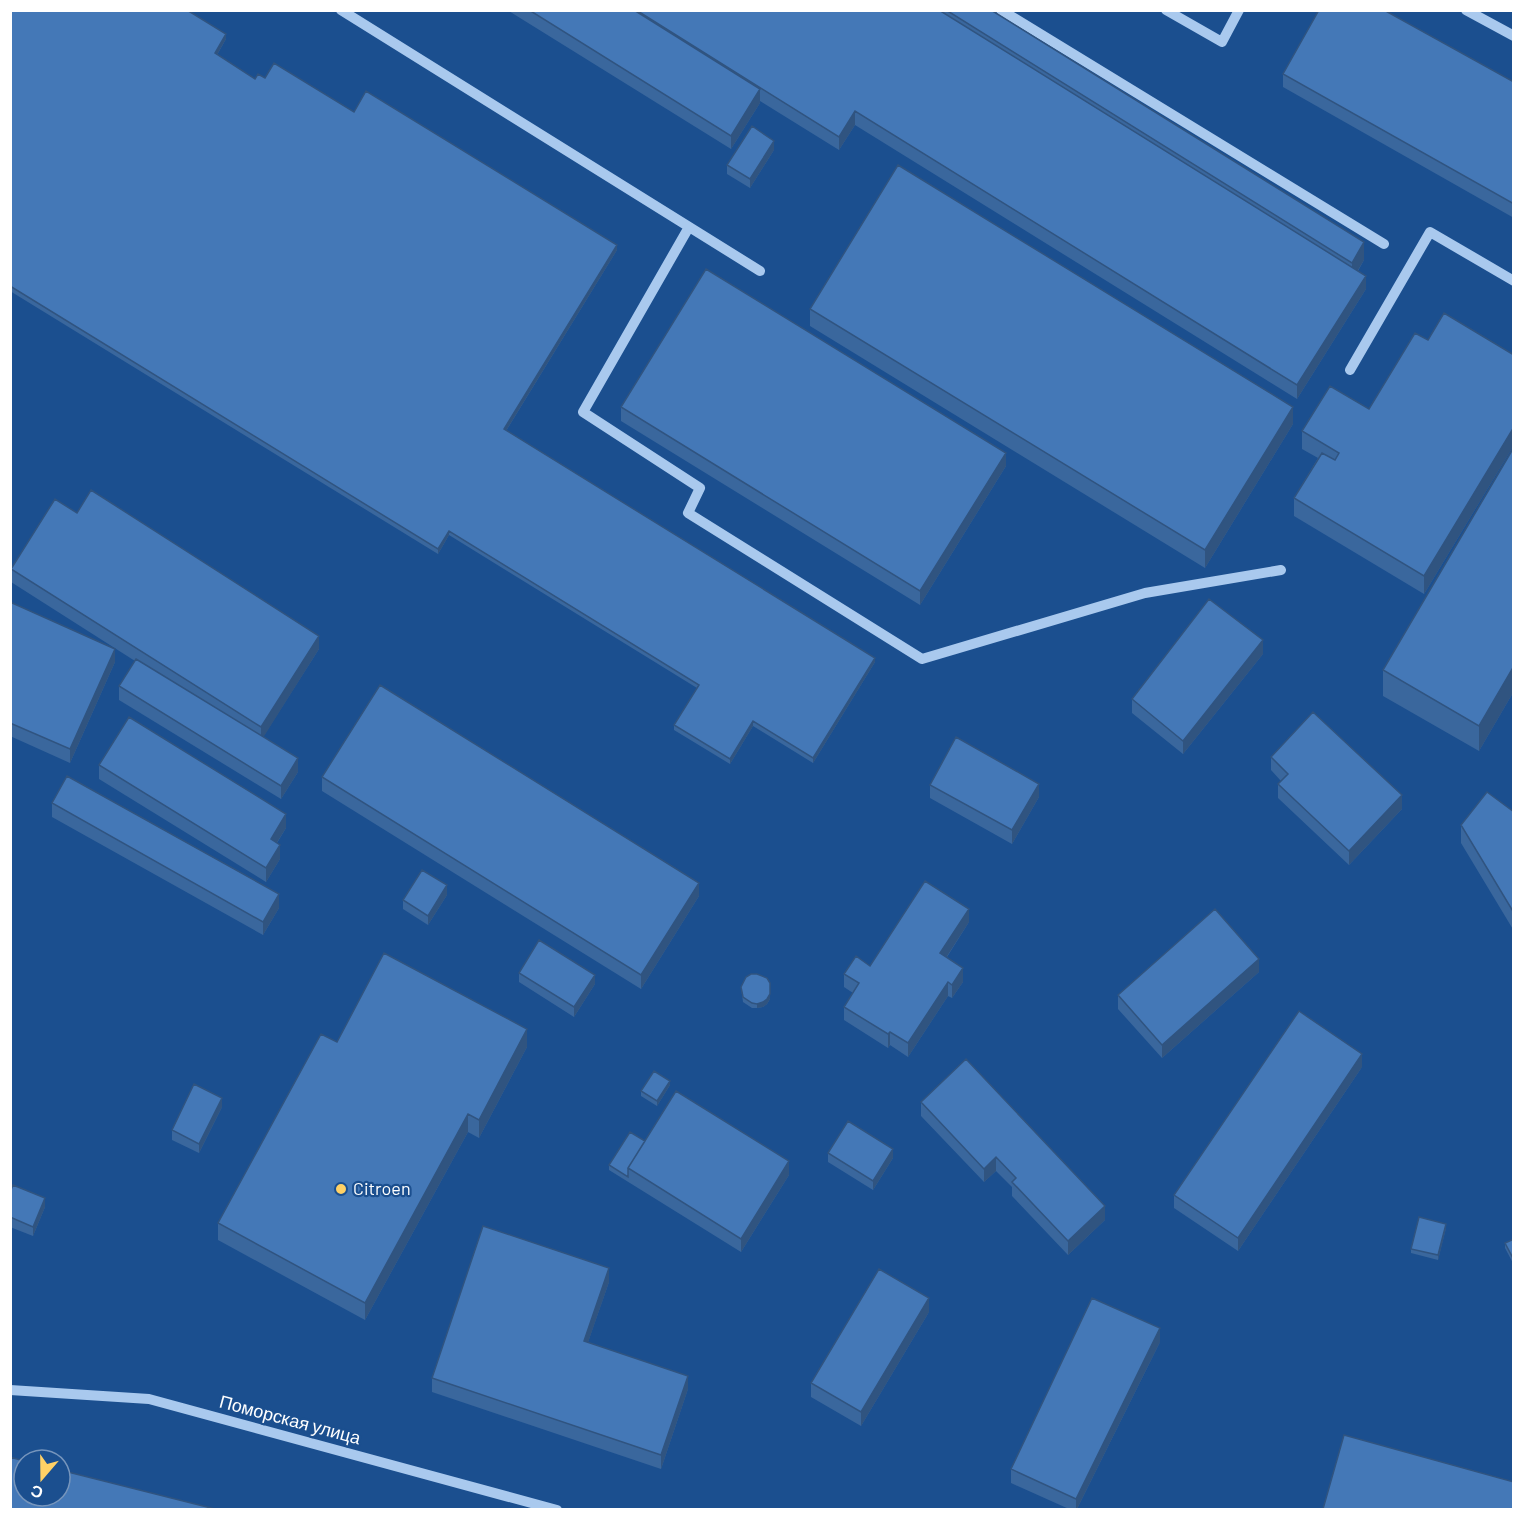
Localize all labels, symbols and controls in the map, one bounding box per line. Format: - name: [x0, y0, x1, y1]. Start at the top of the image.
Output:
- place label: Citroen: [353, 1177, 411, 1199]
- marker: Citroen: [334, 1182, 348, 1196]
- street label: Поморская улица: [217, 1390, 364, 1449]
- north arrow: [12, 1448, 72, 1508]
- text: С: [28, 1482, 45, 1503]

